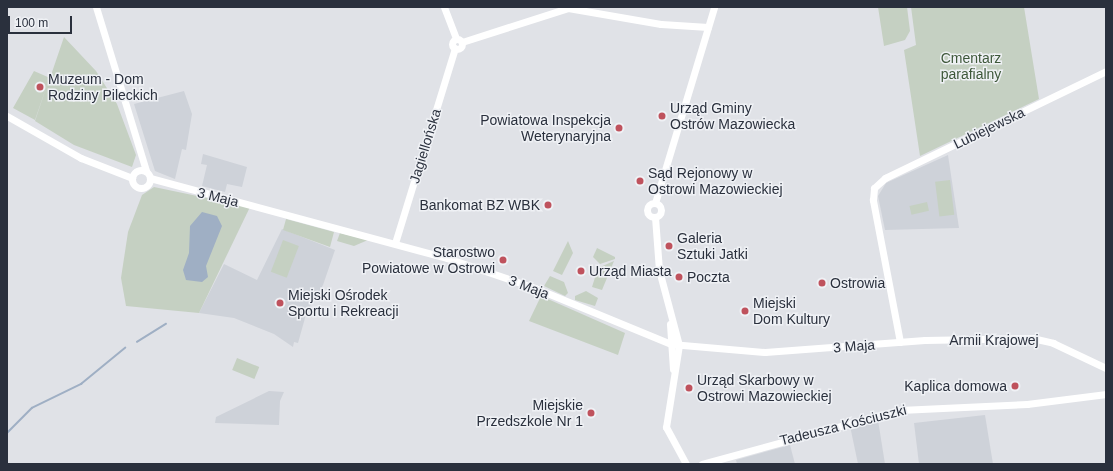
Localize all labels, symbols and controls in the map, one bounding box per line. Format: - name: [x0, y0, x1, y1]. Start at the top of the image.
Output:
- scale bar: [10, 8, 74, 34]
- text: 100 m: [15, 16, 48, 30]
- park label: Cmentarz parafialny: [941, 50, 1001, 82]
- place label: Muzeum - Dom Rodziny Pileckich: [48, 71, 158, 104]
- marker: Muzeum - Dom Rodziny Pileckich: [35, 82, 45, 92]
- place label: Urząd Gminy Ostrów Mazowiecka: [670, 100, 795, 132]
- street label: Lubiejewska: [951, 104, 1027, 152]
- street label: Jagiellońska: [406, 107, 444, 185]
- marker: Urząd Gminy Ostrów Mazowiecka: [657, 111, 667, 121]
- place label: Powiatowa Inspekcja Weterynaryjna: [480, 112, 611, 144]
- marker: Powiatowa Inspekcja Weterynaryjna: [614, 123, 624, 133]
- place label: Sąd Rejonowy w Ostrowi Mazowieckiej: [648, 165, 783, 198]
- marker: Sąd Rejonowy w Ostrowi Mazowieckiej: [635, 176, 645, 186]
- street label: 3 Maja: [196, 184, 240, 210]
- place label: Bankomat BZ WBK: [419, 197, 540, 213]
- marker: Bankomat BZ WBK: [543, 200, 553, 210]
- place label: Galeria Sztuki Jatki: [677, 230, 748, 262]
- marker: Galeria Sztuki Jatki: [664, 241, 674, 251]
- place label: Starostwo Powiatowe w Ostrowi: [362, 244, 495, 276]
- marker: Starostwo Powiatowe w Ostrowi: [498, 255, 508, 265]
- place label: Urząd Miasta: [589, 263, 671, 279]
- marker: Urząd Miasta: [576, 266, 586, 276]
- place label: Poczta: [687, 269, 730, 285]
- street label: 3 Maja: [506, 272, 552, 302]
- marker: Poczta: [674, 272, 684, 282]
- place label: Ostrowia: [830, 275, 885, 291]
- marker: Ostrowia: [817, 278, 827, 288]
- place label: Miejski Ośrodek Sportu i Rekreacji: [288, 287, 398, 320]
- place label: Miejski Dom Kultury: [753, 295, 830, 328]
- marker: Miejski Ośrodek Sportu i Rekreacji: [275, 298, 285, 308]
- marker: Miejski Dom Kultury: [740, 306, 750, 316]
- street label: Armii Krajowej: [949, 332, 1039, 348]
- street label: 3 Maja: [832, 336, 876, 356]
- place label: Urząd Skarbowy w Ostrowi Mazowieckiej: [697, 372, 832, 404]
- place label: Kaplica domowa: [904, 378, 1007, 394]
- marker: Kaplica domowa: [1010, 381, 1020, 391]
- marker: Urząd Skarbowy w Ostrowi Mazowieckiej: [684, 383, 694, 393]
- place label: Miejskie Przedszkole Nr 1: [476, 397, 583, 430]
- street label: Tadeusza Kościuszki: [778, 401, 908, 449]
- marker: Miejskie Przedszkole Nr 1: [586, 408, 596, 418]

